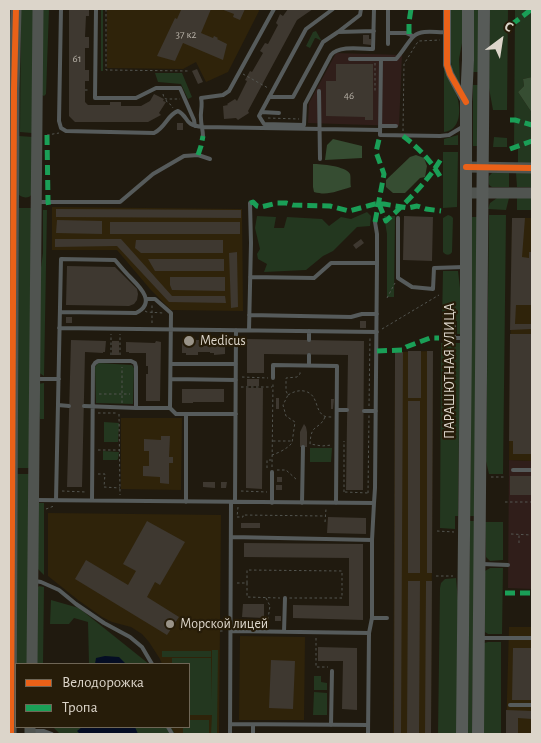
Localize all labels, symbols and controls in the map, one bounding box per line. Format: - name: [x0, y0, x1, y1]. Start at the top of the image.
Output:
- north arrow: [476, 15, 526, 65]
- text: С: [502, 19, 516, 35]
- house number: 37 к2: [176, 28, 196, 42]
- house number: 61: [73, 52, 81, 66]
- house number: 46: [344, 89, 354, 103]
- street label: ПАРАШЮТНАЯ УЛИЦА: [442, 303, 458, 439]
- place label: Medicus: [200, 333, 246, 349]
- marker: Medicus: [182, 334, 196, 348]
- place label: Морской лицей: [180, 616, 268, 632]
- marker: Морской лицей: [164, 618, 176, 630]
- legend: [15, 663, 190, 728]
- text: Велодорожка: [62, 675, 144, 690]
- text: Тропа: [62, 700, 98, 715]

